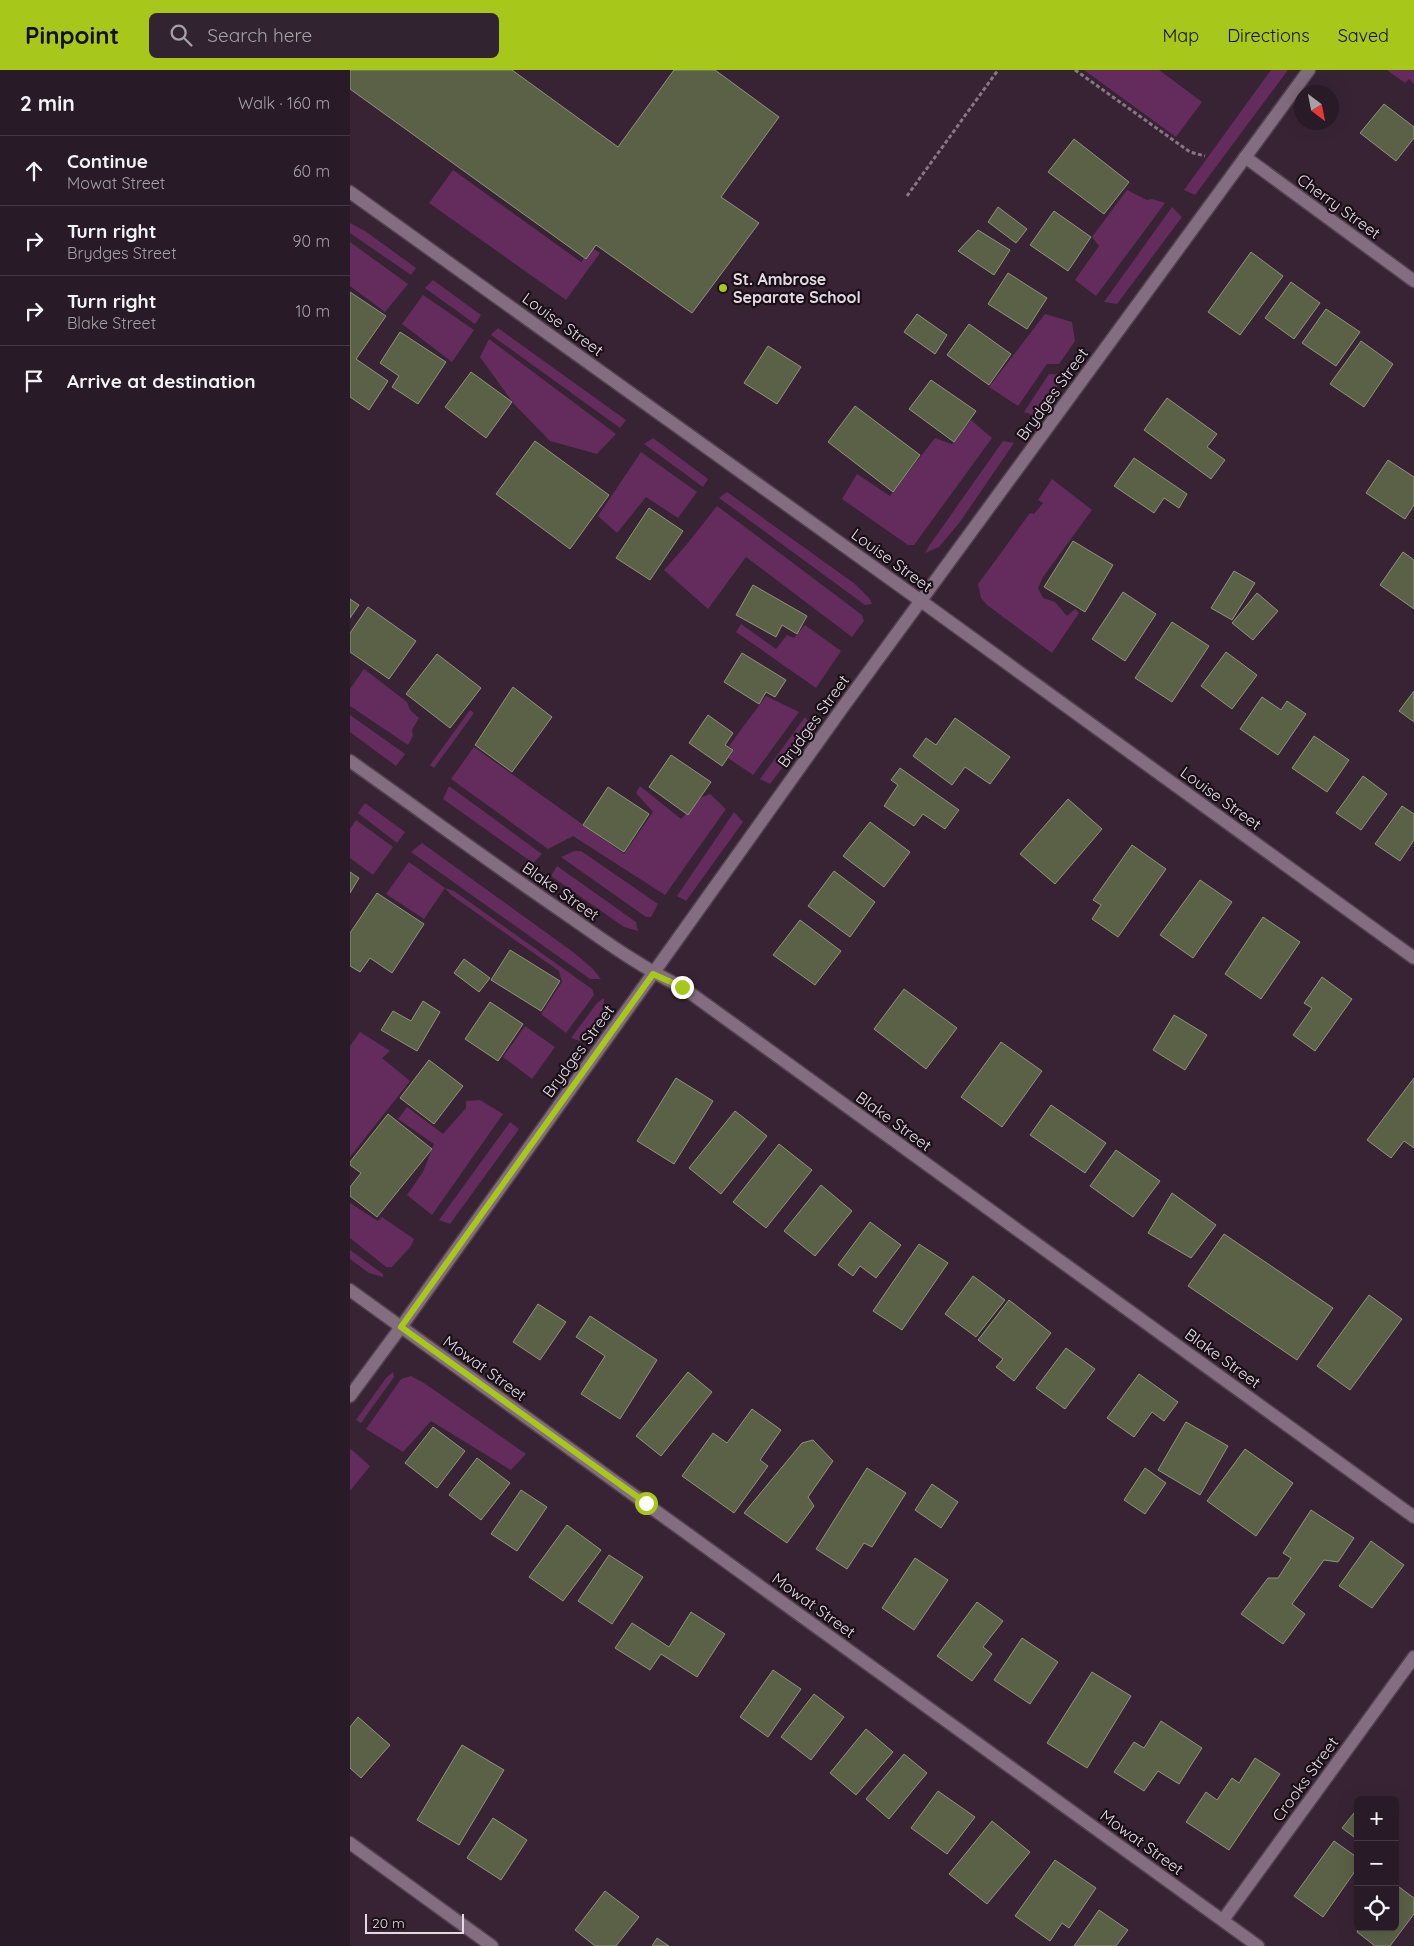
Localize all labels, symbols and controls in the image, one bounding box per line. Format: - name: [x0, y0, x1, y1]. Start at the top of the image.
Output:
- search box: [149, 13, 499, 58]
- text: Pinpoint: [25, 20, 119, 50]
- icon: search: [167, 21, 195, 49]
- text: Search here: [207, 23, 312, 47]
- text: Map: [1162, 24, 1199, 47]
- text: Directions: [1227, 24, 1310, 47]
- text: Saved: [1338, 24, 1389, 47]
- north arrow: [1294, 85, 1339, 130]
- text: 2 min: [20, 90, 75, 116]
- text: Walk · 160 m: [238, 93, 330, 113]
- text: Continue: [67, 149, 148, 173]
- icon: ahead: [20, 157, 48, 185]
- text: 60 m: [293, 161, 330, 181]
- street label: Cherry Street: [1293, 169, 1385, 243]
- text: Mowat Street: [67, 173, 165, 193]
- text: Turn right: [67, 219, 156, 243]
- icon: right: [20, 227, 48, 255]
- text: 90 m: [293, 231, 330, 251]
- text: Brydges Street: [67, 243, 177, 263]
- place label: St. Ambrose Separate School: [733, 269, 861, 307]
- marker: St. Ambrose Separate School: [717, 282, 729, 294]
- street label: Louise Street: [519, 288, 607, 360]
- text: Turn right: [67, 289, 156, 313]
- icon: right: [20, 297, 48, 325]
- text: 10 m: [296, 301, 330, 321]
- text: Blake Street: [67, 313, 156, 333]
- street label: Brydges Street: [1012, 344, 1092, 444]
- icon: arrive: [20, 367, 48, 395]
- text: Arrive at destination: [67, 369, 256, 393]
- street label: Louise Street: [848, 524, 936, 596]
- street label: Brydges Street: [773, 671, 853, 771]
- street label: Louise Street: [1177, 762, 1265, 834]
- street label: Blake Street: [519, 857, 603, 925]
- route end: [671, 976, 694, 999]
- street label: Brydges Street: [538, 1001, 618, 1101]
- street label: Blake Street: [852, 1087, 936, 1155]
- street label: Blake Street: [1181, 1324, 1265, 1392]
- street label: Mowat Street: [439, 1331, 531, 1405]
- route start: [635, 1492, 658, 1515]
- street label: Mowat Street: [768, 1568, 860, 1642]
- street label: Crooks Street: [1268, 1733, 1342, 1825]
- map controls: [1354, 1796, 1399, 1931]
- button: +: [1354, 1796, 1399, 1841]
- street label: Mowat Street: [1096, 1805, 1188, 1879]
- button: −: [1354, 1841, 1399, 1886]
- button: locate: [1354, 1886, 1399, 1931]
- scale bar: [365, 1911, 464, 1934]
- text: 20 m: [372, 1914, 405, 1932]

